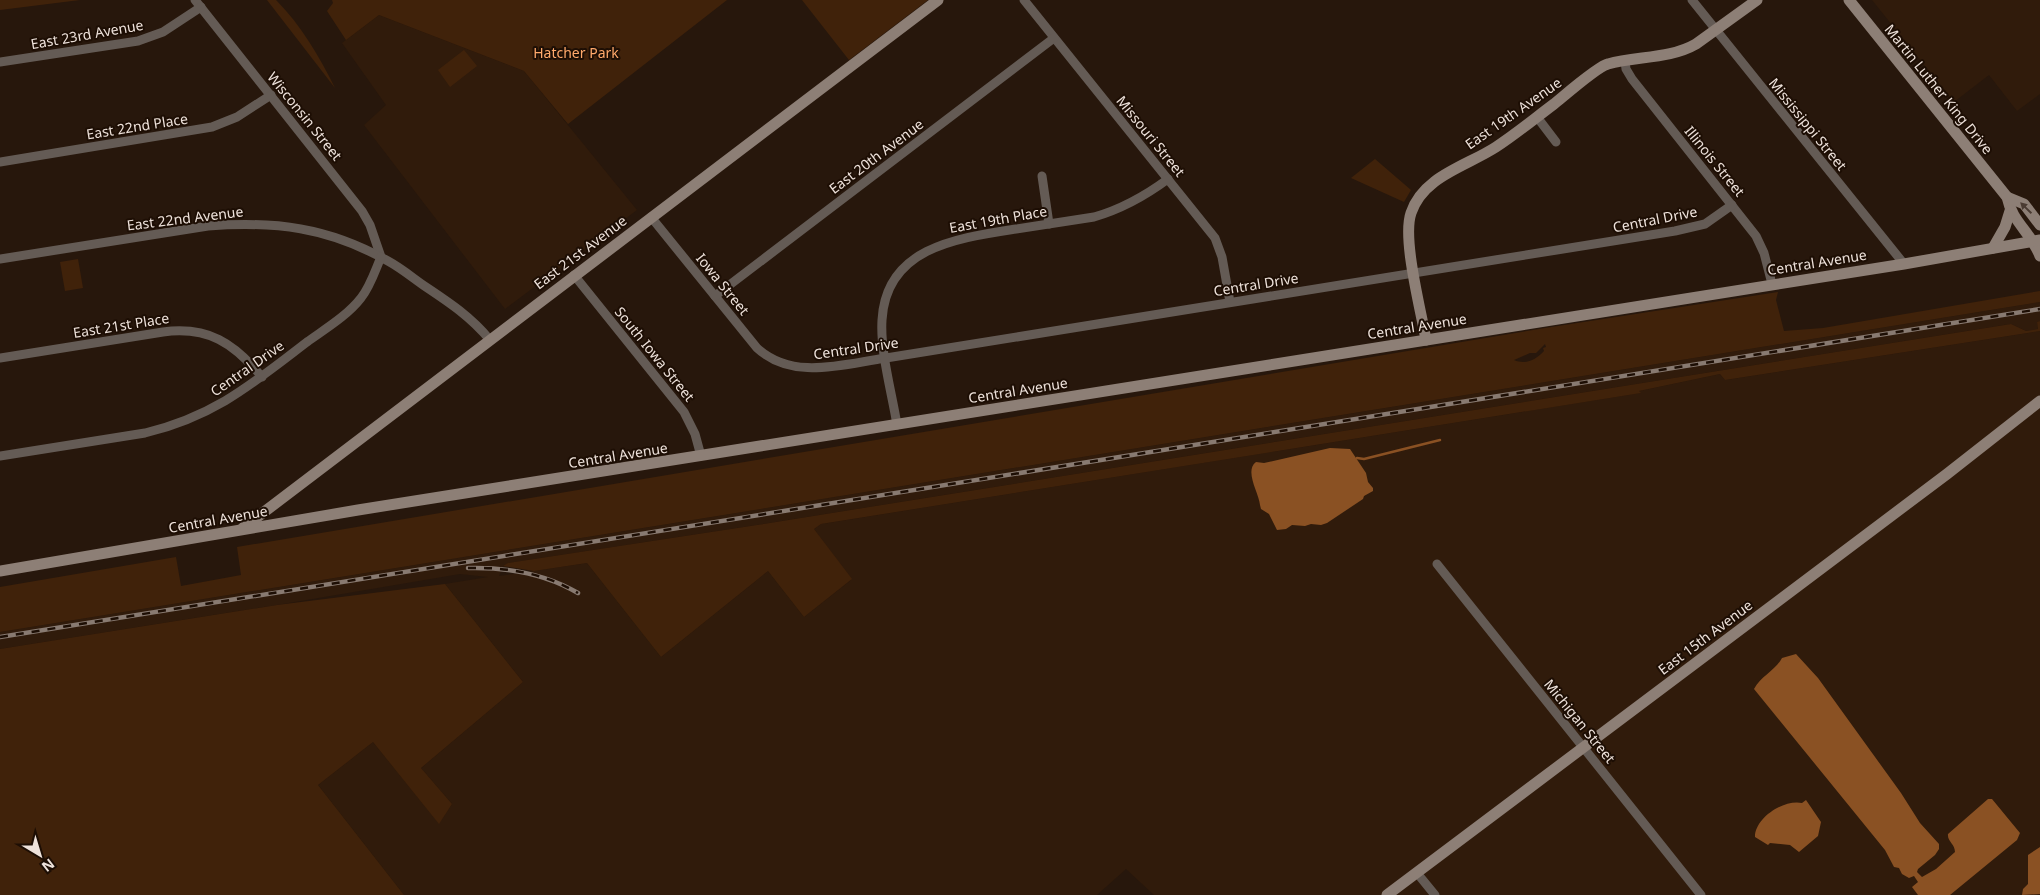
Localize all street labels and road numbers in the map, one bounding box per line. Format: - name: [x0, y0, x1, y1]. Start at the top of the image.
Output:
- street label: East 23rd Avenue: [29, 15, 145, 53]
- street label: Martin Luther King Drive: [1881, 20, 1997, 158]
- street label: Wisconsin Street: [263, 68, 347, 164]
- street label: East 19th Avenue: [1461, 73, 1565, 153]
- street label: Mississippi Street: [1765, 74, 1851, 174]
- street label: Missouri Street: [1112, 92, 1190, 180]
- street label: East 22nd Place: [85, 109, 189, 143]
- street label: East 20th Avenue: [825, 114, 927, 198]
- street label: Illinois Street: [1681, 122, 1749, 200]
- street label: East 22nd Avenue: [126, 201, 244, 235]
- street label: East 19th Place: [948, 201, 1048, 237]
- street label: Central Drive: [1611, 201, 1699, 237]
- street label: East 21st Avenue: [530, 211, 630, 293]
- street label: Central Avenue: [1766, 245, 1868, 279]
- street label: Iowa Street: [692, 249, 754, 319]
- street label: Central Drive: [1212, 268, 1300, 300]
- street label: South Iowa Street: [611, 303, 699, 405]
- street label: East 21st Place: [72, 308, 170, 342]
- street label: Central Avenue: [1366, 309, 1468, 343]
- street label: Central Drive: [812, 333, 900, 363]
- street label: Central Drive: [206, 336, 288, 400]
- street label: Central Avenue: [967, 373, 1069, 407]
- street label: Central Avenue: [567, 438, 669, 472]
- street label: Central Avenue: [167, 501, 269, 537]
- street label: East 15th Avenue: [1654, 595, 1756, 679]
- street label: Michigan Street: [1540, 675, 1620, 767]

